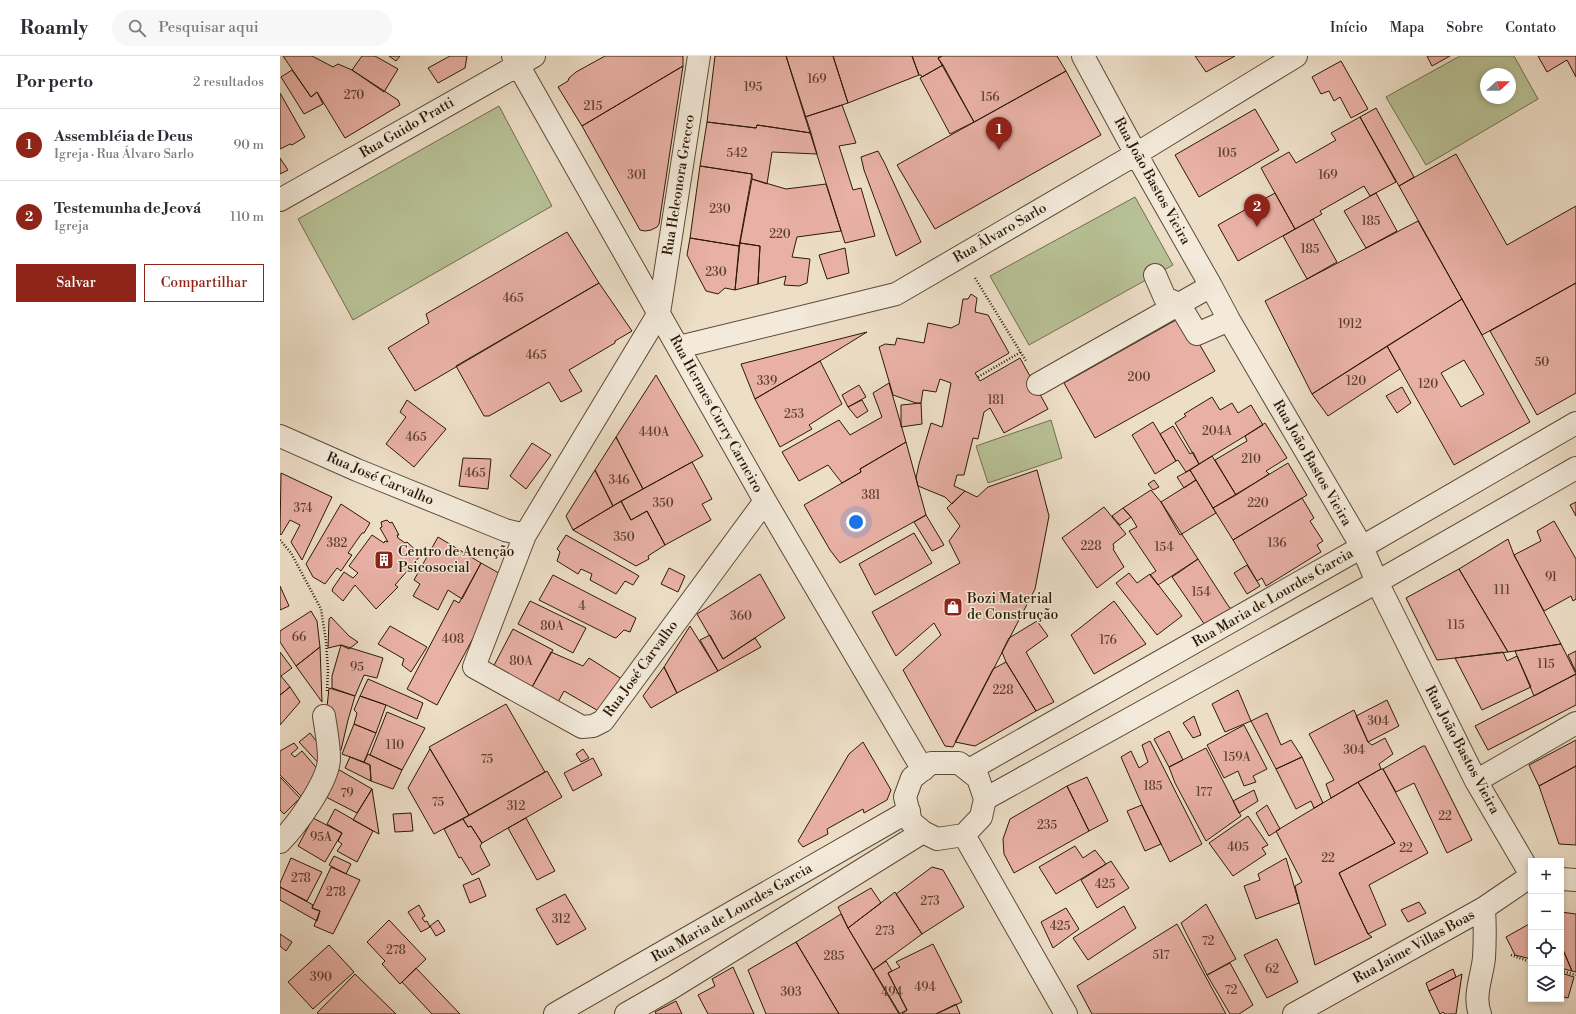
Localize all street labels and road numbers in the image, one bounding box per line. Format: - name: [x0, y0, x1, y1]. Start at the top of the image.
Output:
- street label: Rua Guido Pratti: [356, 93, 458, 162]
- street label: Rua Heleonora Grecco: [659, 113, 699, 257]
- street label: Rua João Bastos Vieira: [1110, 114, 1195, 249]
- street label: Rua Álvaro Sarlo: [949, 197, 1050, 267]
- street label: Rua Hermes Curry Carneiro: [665, 332, 767, 496]
- street label: Rua João Bastos Vieira: [1269, 397, 1356, 530]
- street label: Rua José Carvalho: [323, 448, 437, 510]
- street label: Rua Maria de Lourdes Garcia: [1189, 544, 1358, 652]
- street label: Rua José Carvalho: [600, 617, 682, 721]
- street label: Rua João Bastos Vieira: [1421, 683, 1504, 818]
- street label: Rua Maria de Lourdes Garcia: [648, 859, 817, 967]
- street label: Rua Jaime Villas Boas: [1350, 906, 1478, 988]

